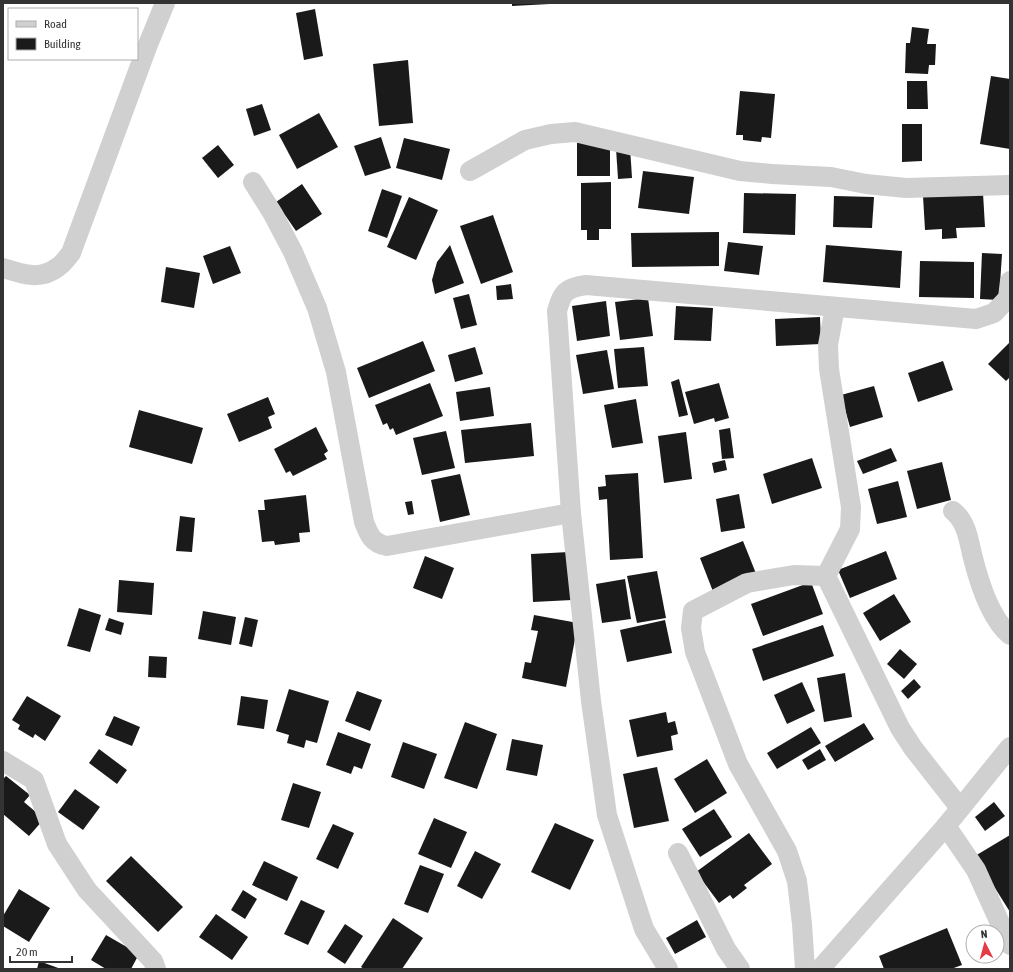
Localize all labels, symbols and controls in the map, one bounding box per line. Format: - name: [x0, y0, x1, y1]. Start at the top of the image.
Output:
- legend: [8, 8, 138, 60]
- text: Road: [44, 17, 67, 31]
- text: Building: [44, 37, 82, 51]
- north arrow: [965, 924, 1005, 964]
- text: N: [980, 928, 988, 940]
- scale bar: [10, 938, 72, 964]
- text: 20 m: [16, 945, 38, 959]

